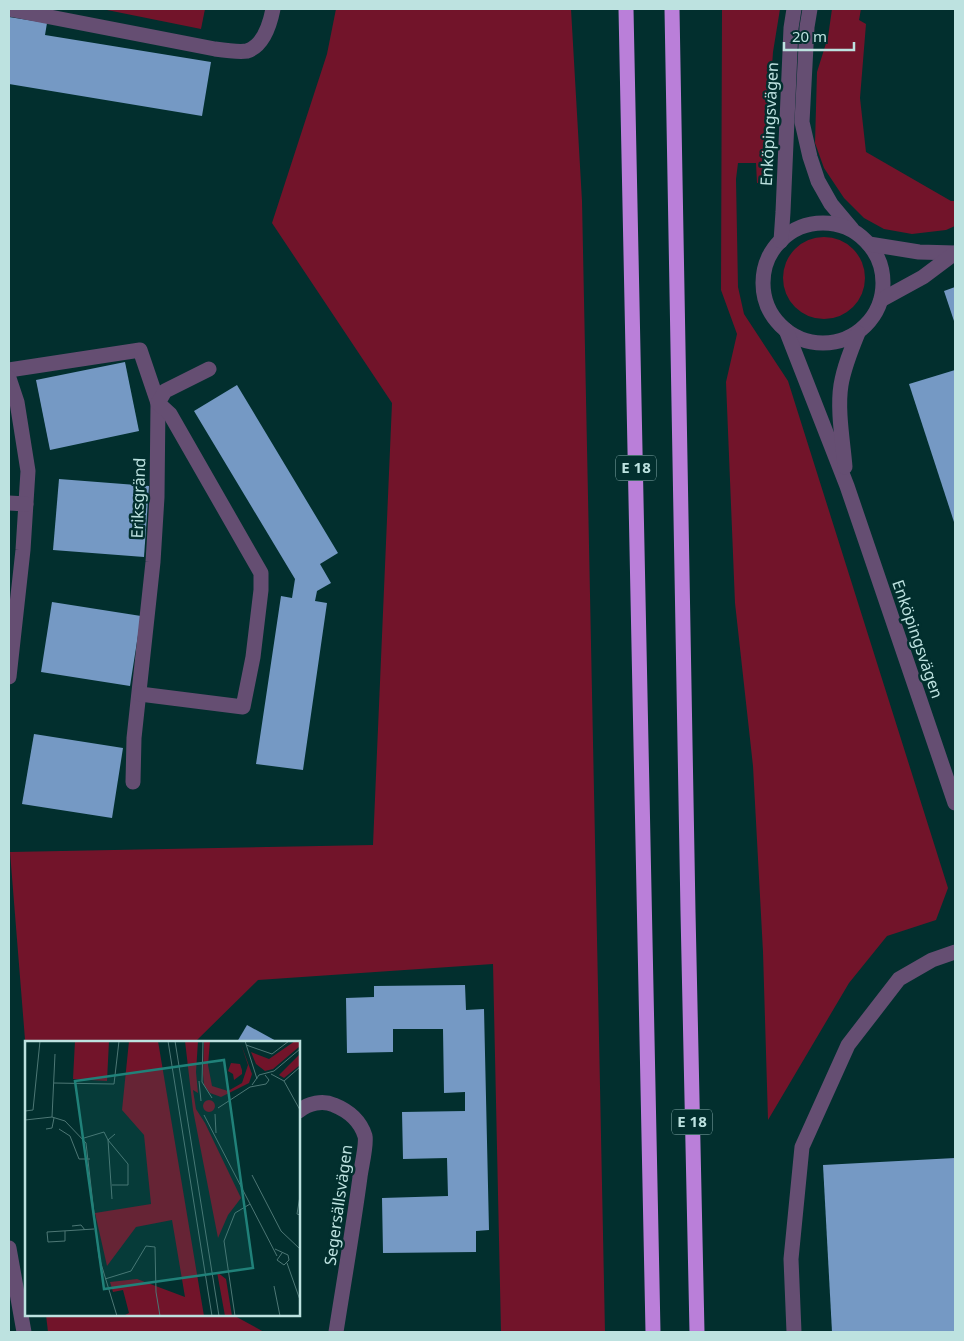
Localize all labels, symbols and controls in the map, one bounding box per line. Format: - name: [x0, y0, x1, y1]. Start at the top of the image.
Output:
- scale bar: [784, 20, 854, 52]
- text: 20 m: [792, 26, 827, 46]
- street label: Enköpingsvägen: [755, 61, 783, 187]
- road number: E 18: [616, 456, 656, 480]
- street label: Eriksgränd: [126, 457, 150, 539]
- street label: Enköpingsvägen: [887, 577, 949, 701]
- inset map: [25, 1041, 300, 1316]
- road number: E 18: [672, 1110, 712, 1134]
- street label: Segersällsvägen: [319, 1143, 357, 1267]

